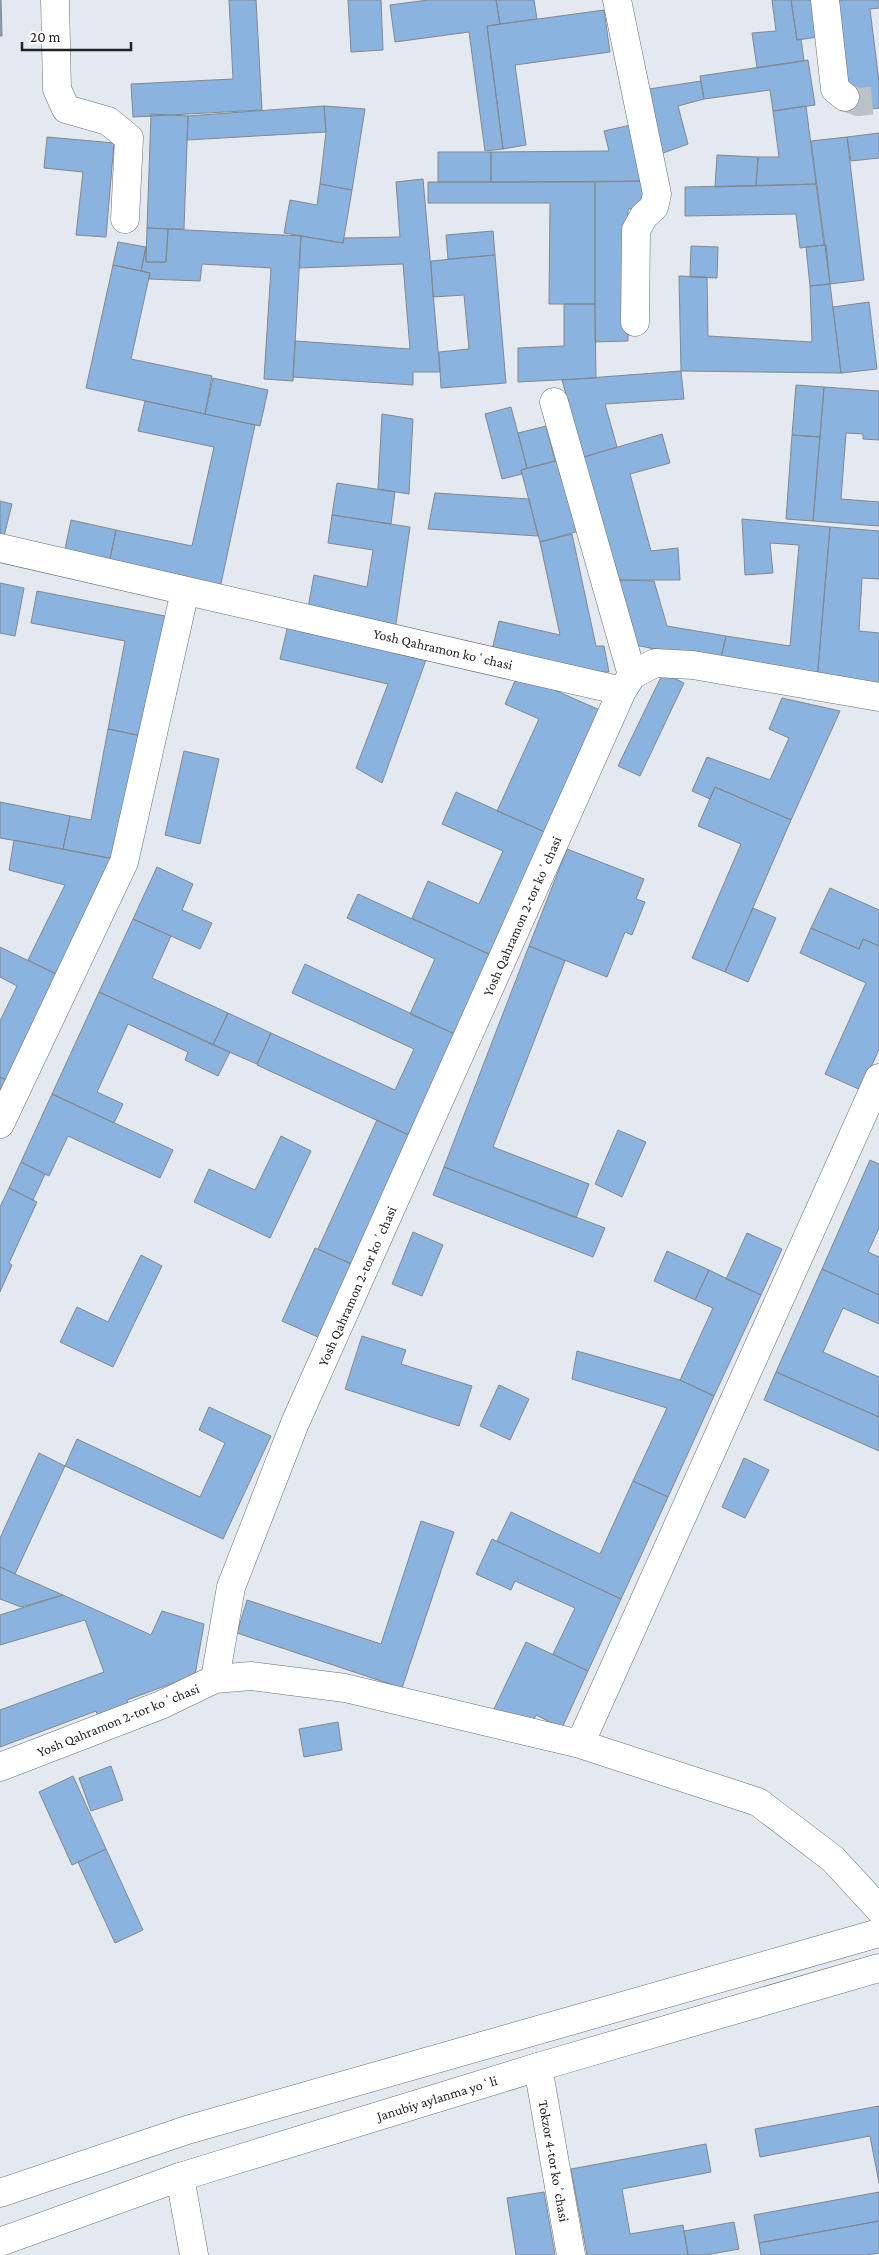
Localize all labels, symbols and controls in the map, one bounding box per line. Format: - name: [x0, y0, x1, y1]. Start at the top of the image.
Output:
- scale bar: [22, 20, 131, 52]
- text: 20 m: [30, 29, 61, 45]
- street label: Yosh Qahramon koʻchasi: [372, 625, 515, 673]
- street label: Yosh Qahramon 2-tor koʼchasi: [479, 833, 565, 998]
- street label: Yosh Qahramon 2-tor koʼchasi: [314, 1203, 400, 1368]
- street label: Yosh Qahramon 2-tor koʼchasi: [35, 1680, 202, 1760]
- street label: Janubiy aylanma yoʻli: [373, 2072, 500, 2125]
- street label: Tokzor 4-tor koʼchasi: [535, 2099, 573, 2223]

